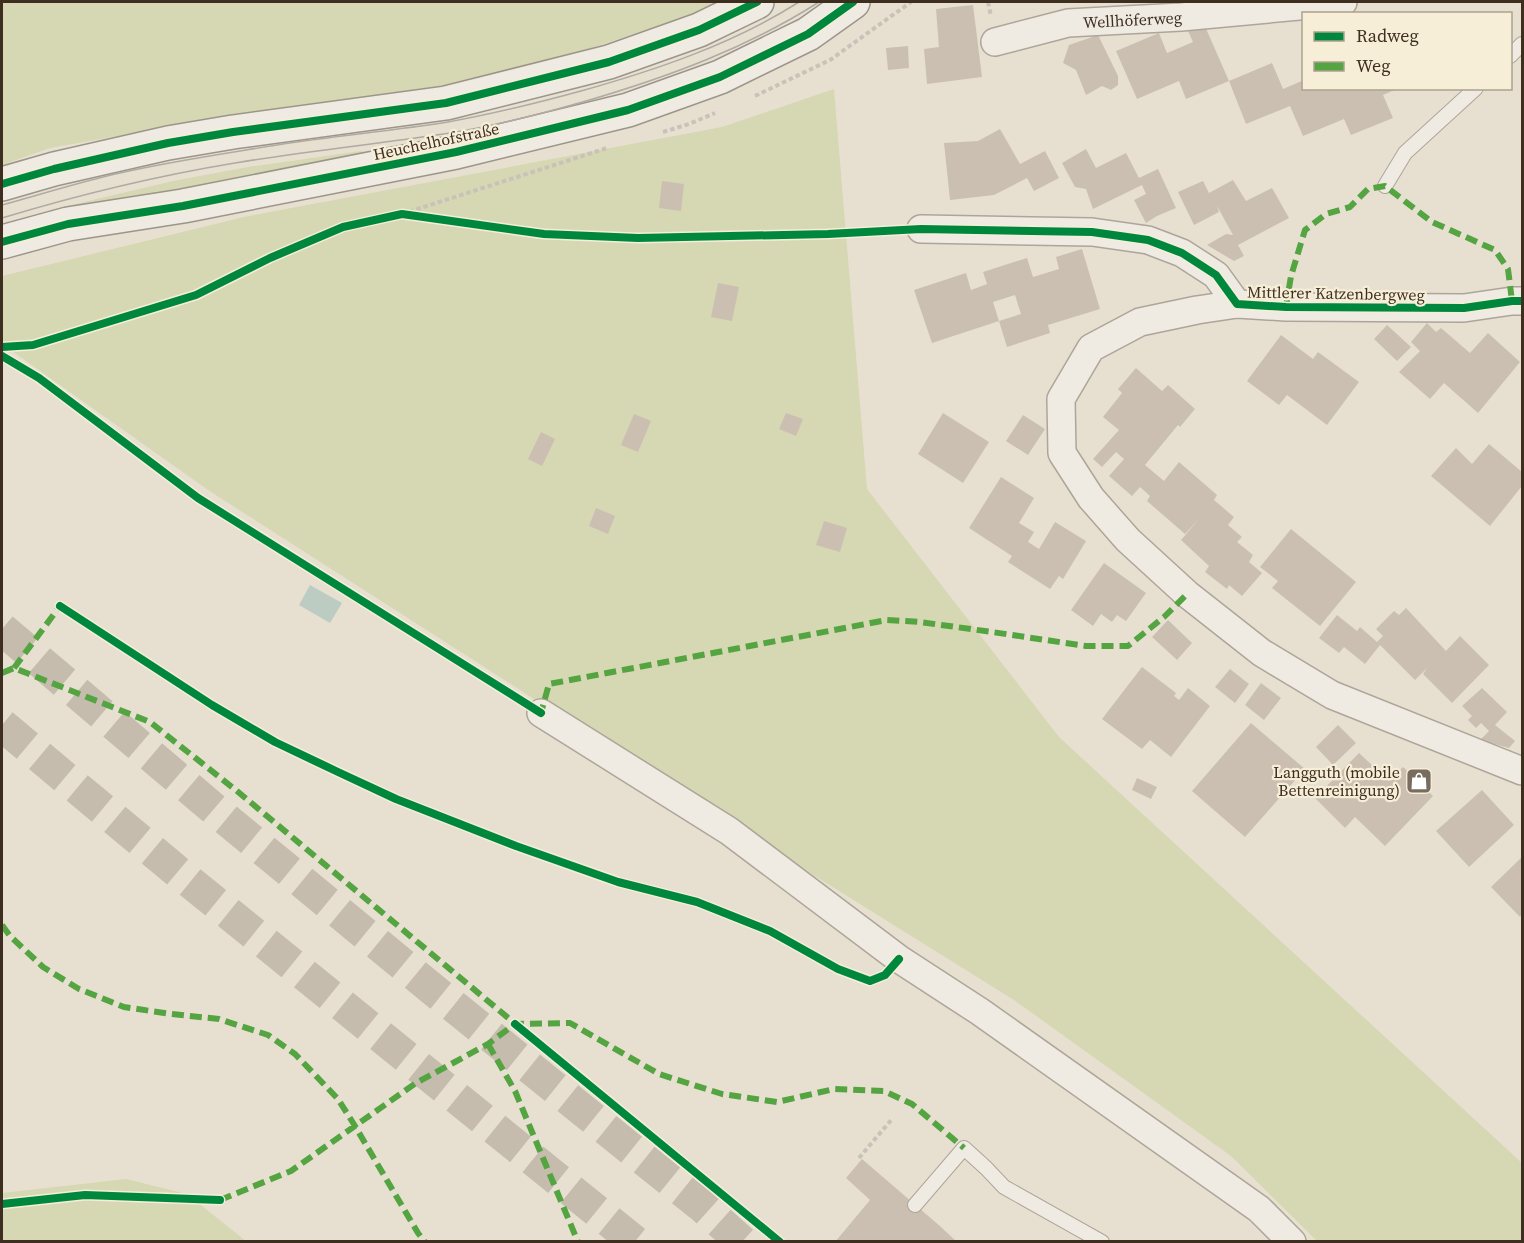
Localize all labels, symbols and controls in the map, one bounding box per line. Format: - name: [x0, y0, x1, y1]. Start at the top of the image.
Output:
- street label: Wellhöferweg: [1082, 6, 1183, 33]
- legend: [1302, 12, 1512, 90]
- text: Radweg: [1356, 23, 1419, 48]
- text: Weg: [1356, 53, 1391, 78]
- street label: Heuchelhofstraße: [371, 117, 501, 165]
- street label: Mittlerer Katzenbergweg: [1247, 280, 1425, 306]
- place label: Langguth (mobile Bettenreinigung): [1273, 761, 1400, 801]
- shop icon: Langguth (mobile Bettenreinigung): [1404, 766, 1434, 796]

